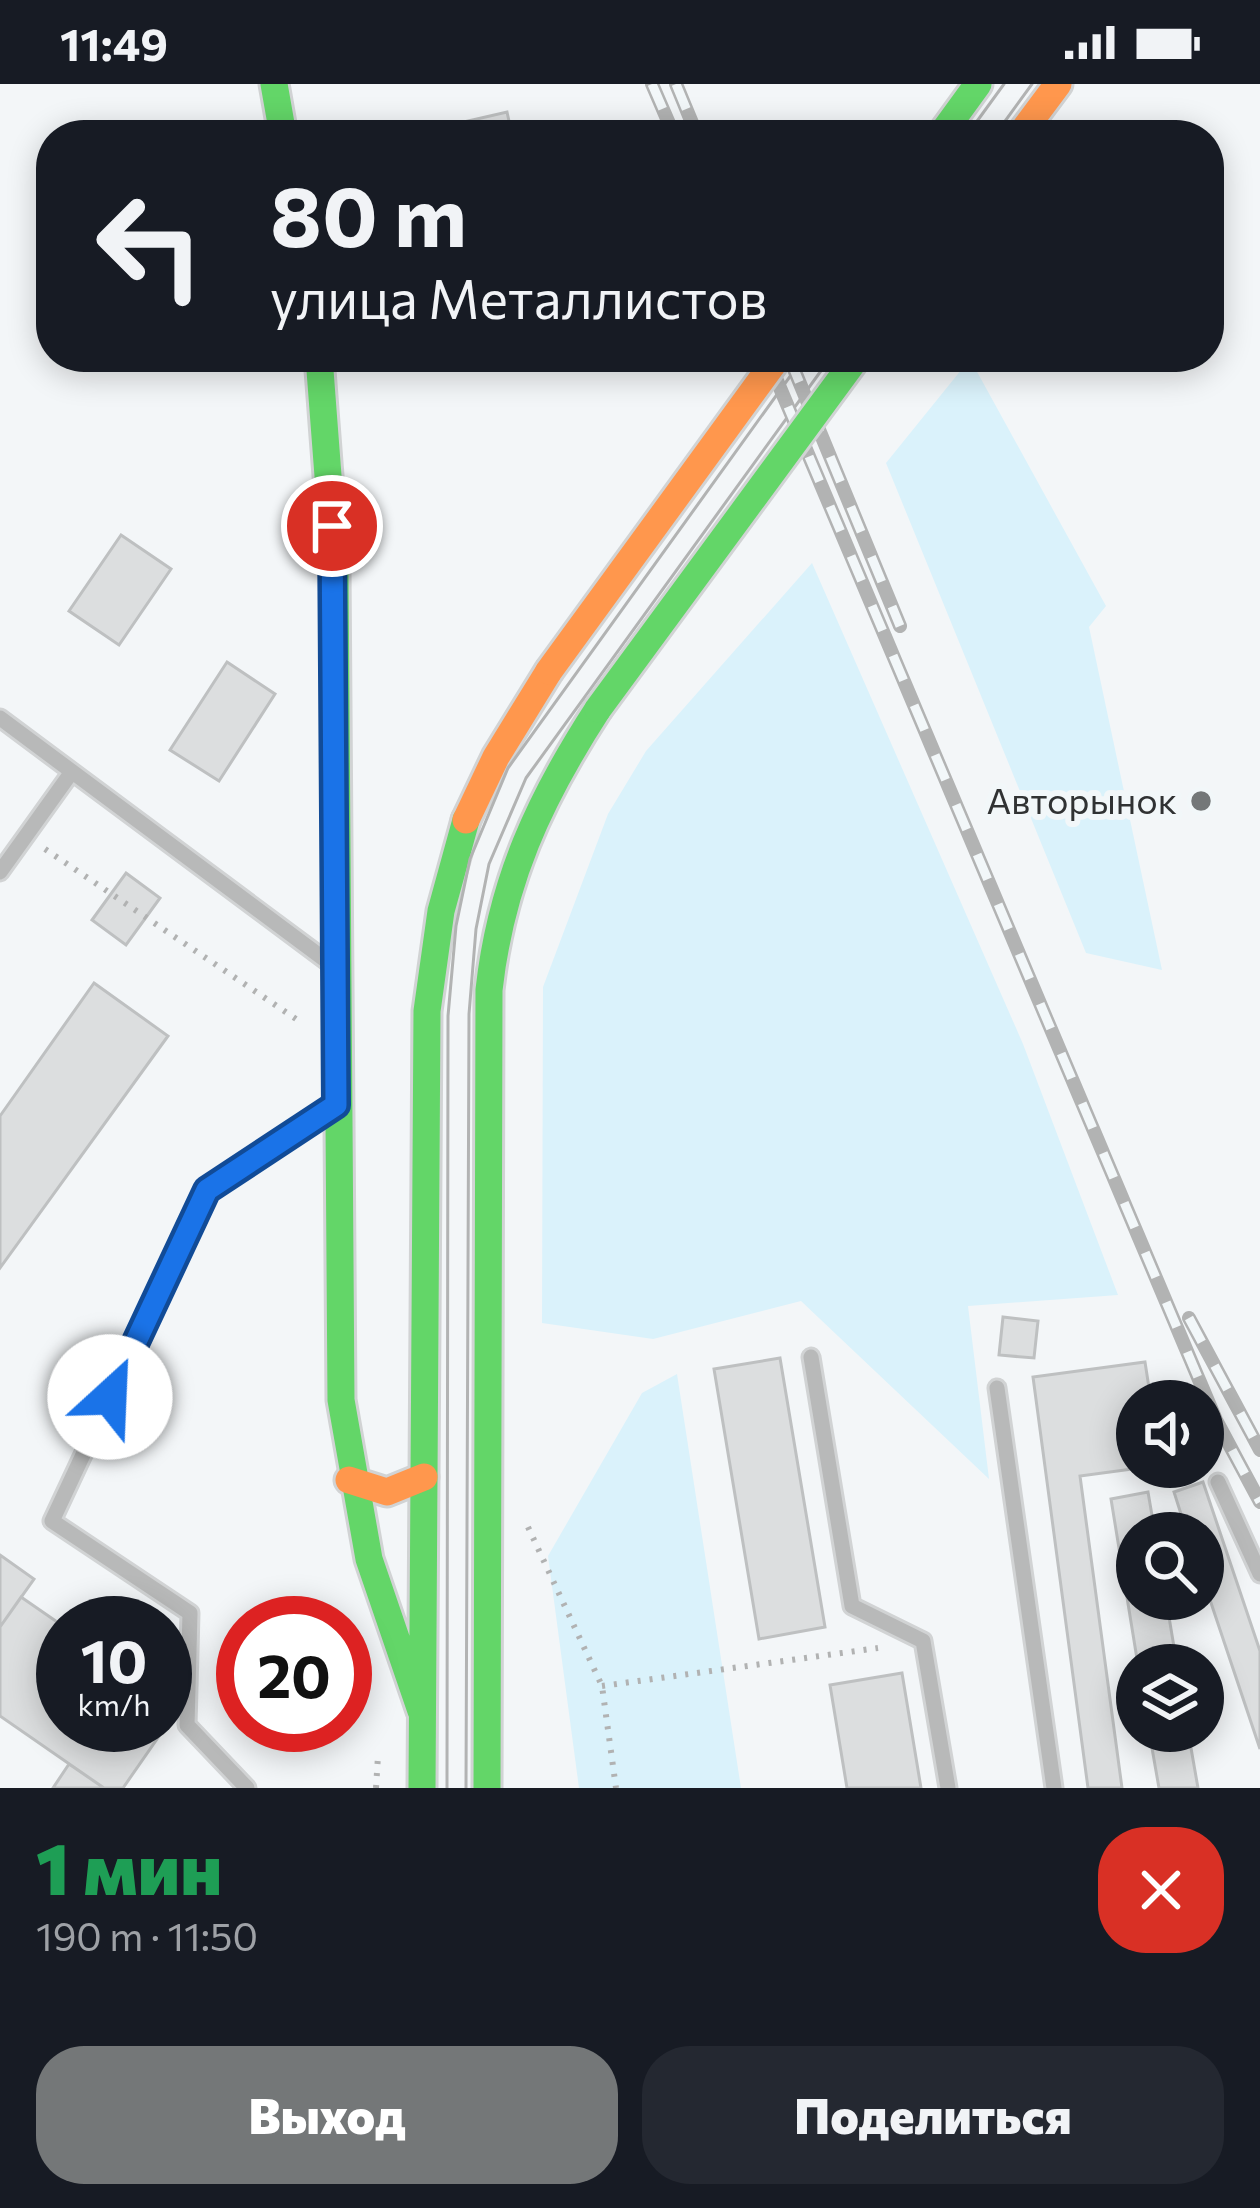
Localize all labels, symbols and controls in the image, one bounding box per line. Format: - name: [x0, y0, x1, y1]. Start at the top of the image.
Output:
- text: 11:49: [60, 15, 168, 70]
- text: 80 m: [270, 162, 467, 264]
- icon: left: [72, 168, 228, 324]
- text: улица Металлистов: [270, 264, 767, 330]
- pin: [281, 475, 383, 577]
- icon: arrive: [299, 493, 365, 559]
- place label: Авторынок: [986, 777, 1177, 821]
- marker: Авторынок: [1188, 788, 1214, 814]
- position arrow: [47, 1334, 173, 1460]
- map controls: [1116, 1380, 1224, 1752]
- button: sound: [1116, 1380, 1224, 1488]
- button: search: [1116, 1512, 1224, 1620]
- speed limit sign: 20: [216, 1596, 372, 1752]
- text: 10: [80, 1622, 148, 1695]
- button: layers: [1116, 1644, 1224, 1752]
- text: km/h: [78, 1685, 150, 1722]
- text: 1 мин: [36, 1822, 222, 1910]
- button: close: [1098, 1827, 1224, 1953]
- text: 190 m · 11:50: [36, 1911, 258, 1959]
- button: Выход: [36, 2046, 618, 2184]
- button: Поделиться: [642, 2046, 1224, 2184]

